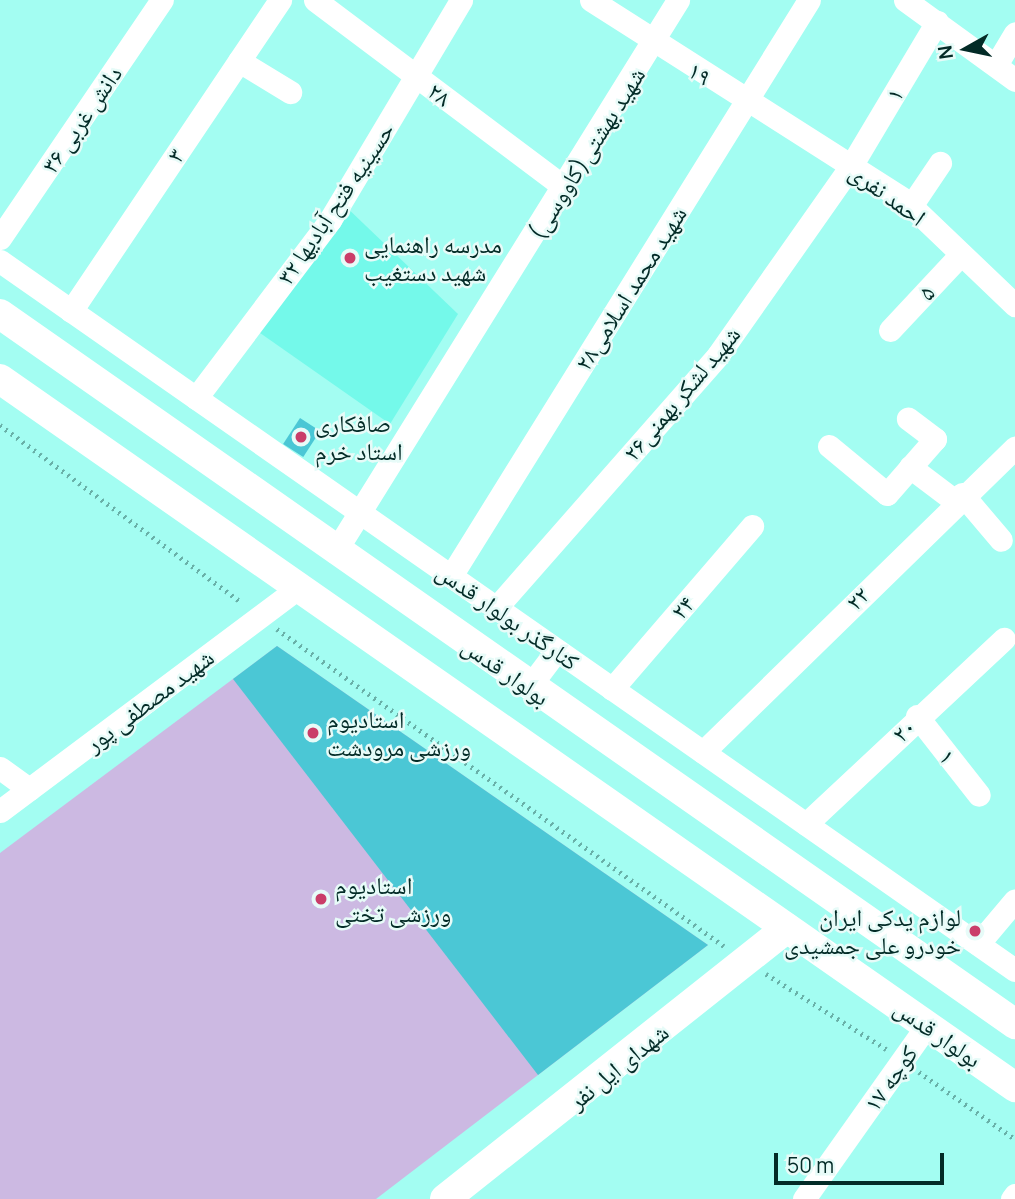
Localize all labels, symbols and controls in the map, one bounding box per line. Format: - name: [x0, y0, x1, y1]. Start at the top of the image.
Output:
- north arrow: [931, 14, 1001, 84]
- text: N: [931, 44, 959, 61]
- street label: ۱۹: [683, 55, 717, 91]
- street label: دانش غربی ۳۶: [35, 60, 127, 178]
- street label: شهید بهشتی(کاووسی): [521, 62, 651, 244]
- street label: ۲۸: [423, 76, 457, 112]
- street label: ۱: [879, 82, 909, 106]
- street label: حسینیه فتح آبادیها ۳۲: [270, 117, 400, 289]
- street label: ۳: [160, 142, 190, 168]
- street label: احمد نفری: [844, 157, 932, 231]
- street label: شهید محمد اسلامی۲۸: [568, 201, 692, 375]
- place label: مدرسه راهنمایی شهید دستغیب: [364, 230, 502, 286]
- marker: مدرسه راهنمایی شهید دستغیب: [342, 250, 358, 266]
- street label: ۵: [912, 278, 940, 306]
- street label: شهید لشکر بهمنی۲۶: [616, 320, 746, 466]
- place label: صافکاری استاد خرم: [315, 409, 403, 465]
- marker: صافکاری استاد خرم: [293, 429, 309, 445]
- street label: کنارگذر بولوار قدس: [431, 556, 585, 676]
- street label: ۲۲: [839, 580, 875, 616]
- street label: ۲۴: [664, 589, 700, 625]
- street label: بولوار قدس: [457, 631, 555, 711]
- street label: شهید مصطفی پور: [79, 642, 219, 758]
- place label: استادیوم ورزشی مرودشت: [327, 705, 471, 761]
- street label: ۲۰: [885, 712, 921, 748]
- marker: استادیوم ورزشی مرودشت: [305, 725, 321, 741]
- street label: ۱: [933, 743, 963, 769]
- place label: استادیوم ورزشی تختی: [335, 871, 451, 927]
- marker: استادیوم ورزشی تختی: [313, 891, 329, 907]
- place label: لوازم یدکی ایران خودرو علی جمشیدی: [784, 903, 961, 959]
- marker: لوازم یدکی ایران خودرو علی جمشیدی: [967, 923, 983, 939]
- street label: بولوار قدس: [889, 993, 987, 1073]
- street label: شهدای ایل نفر: [562, 1017, 674, 1115]
- street label: کوچه ۱۷: [857, 1040, 923, 1116]
- scale bar: [777, 1140, 947, 1184]
- text: 50 m: [787, 1151, 834, 1179]

